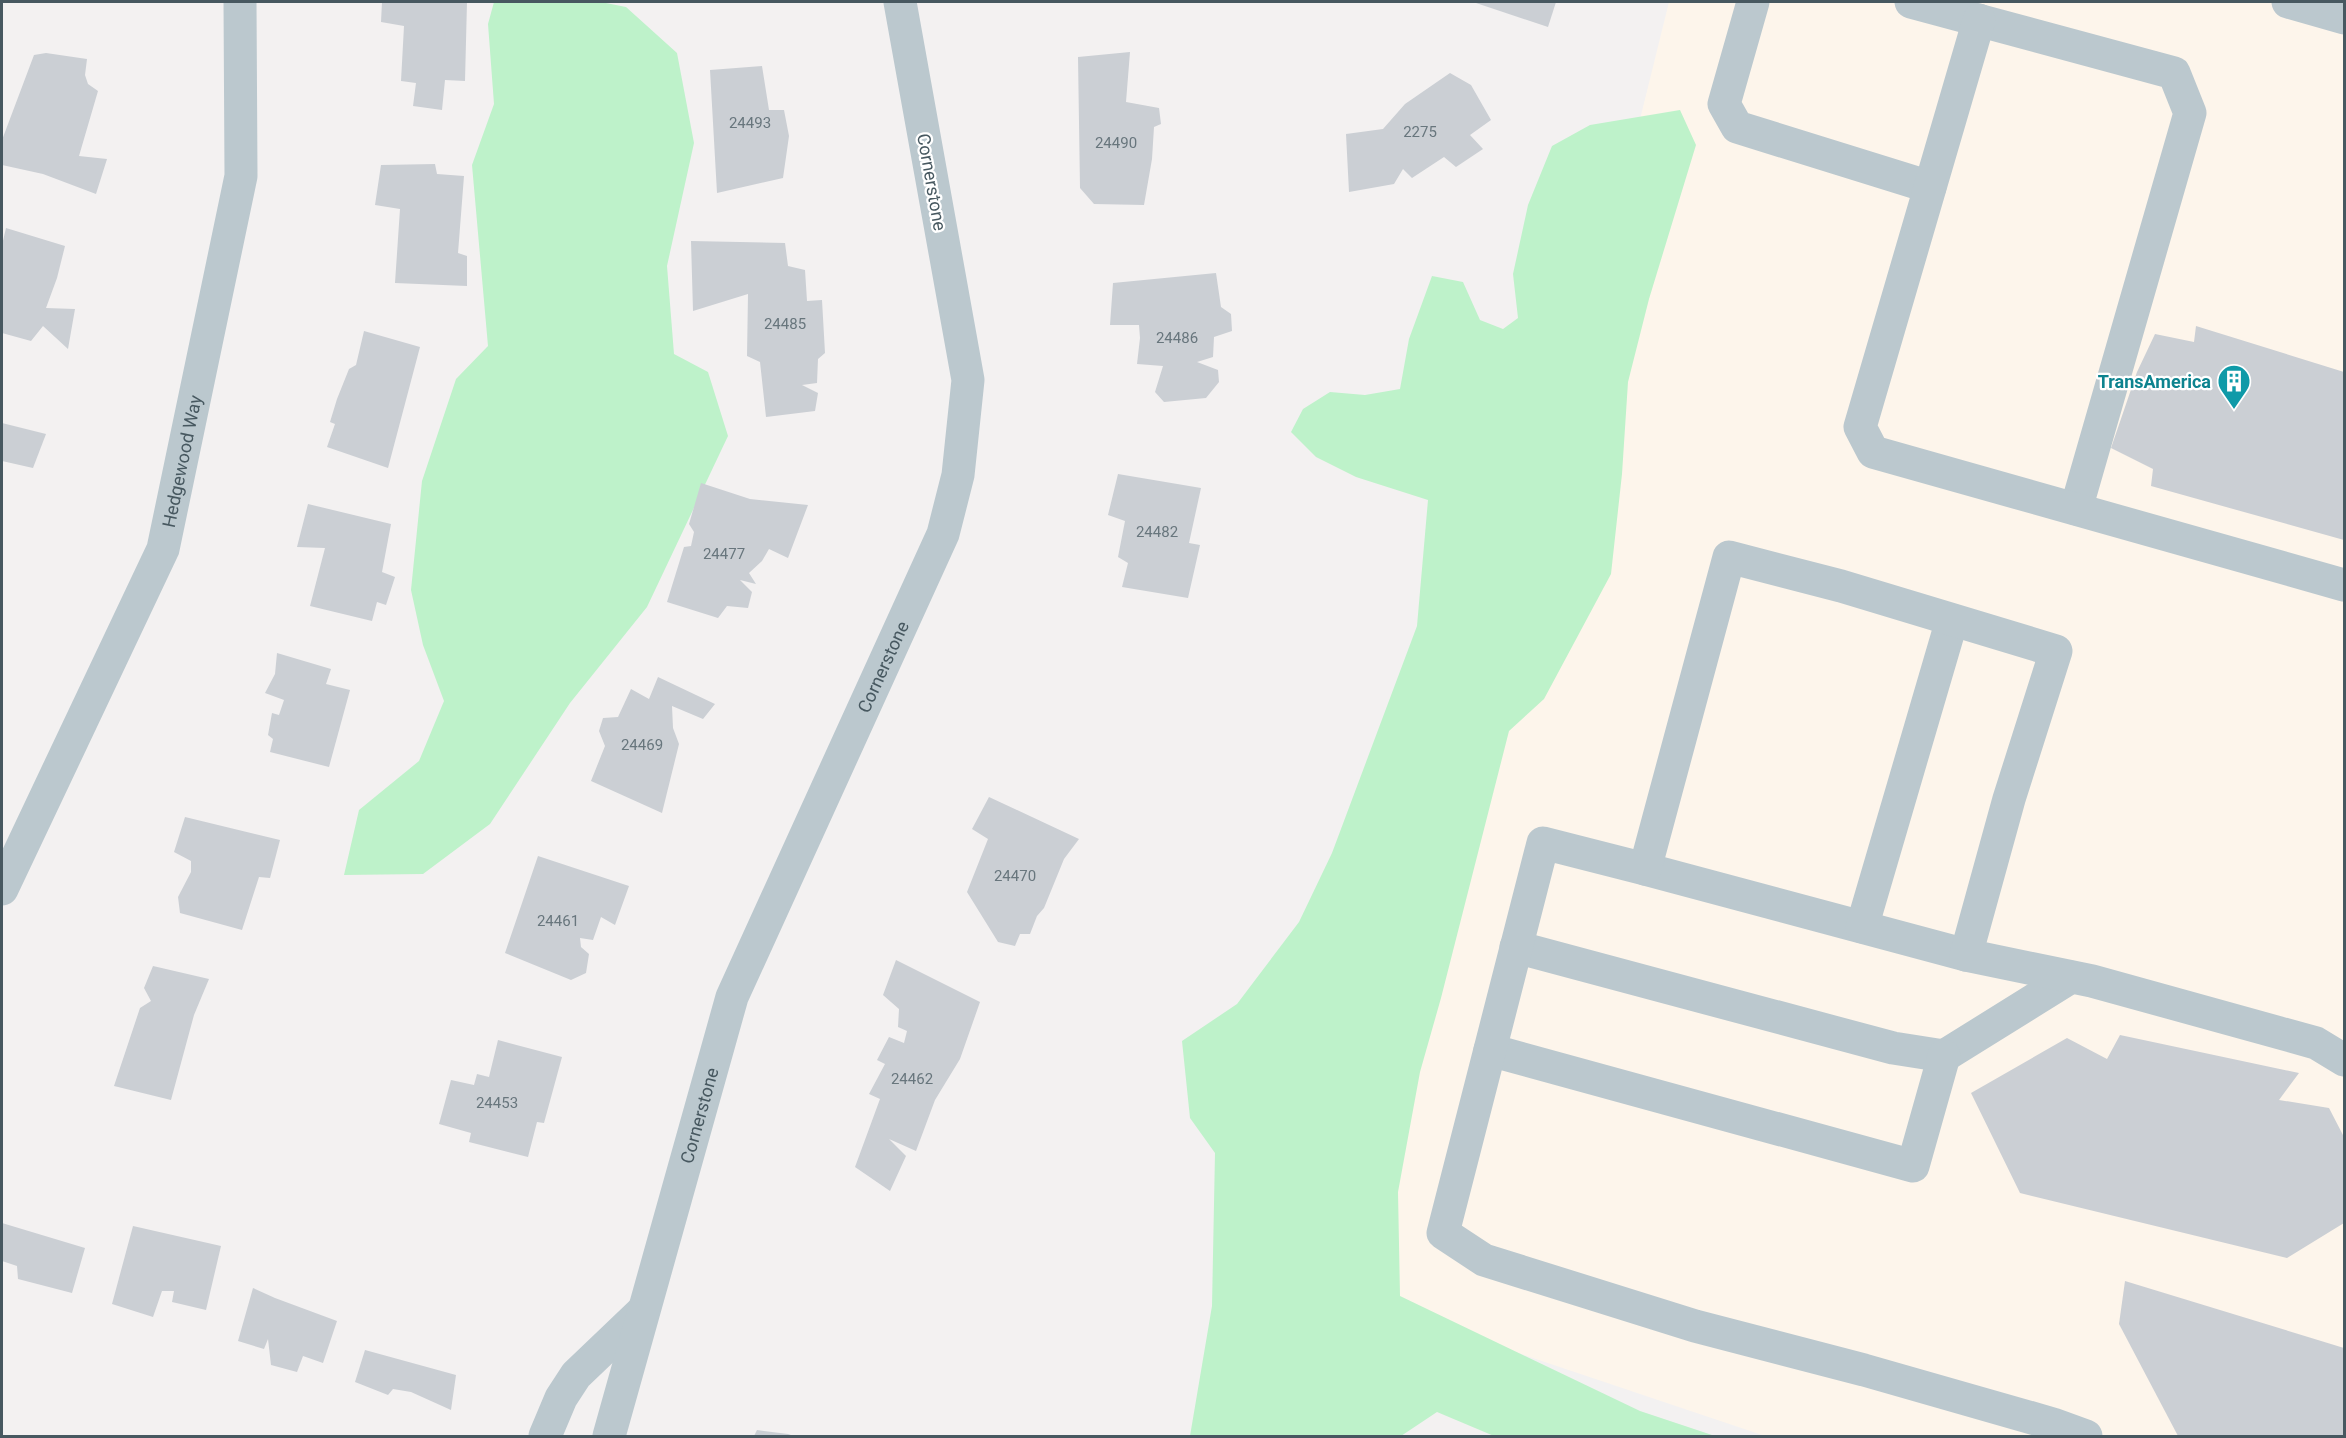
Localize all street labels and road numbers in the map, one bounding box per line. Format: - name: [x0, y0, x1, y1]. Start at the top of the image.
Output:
- street label: Cornerstone: [913, 132, 951, 232]
- street label: Hedgewood Way: [157, 393, 206, 529]
- street label: Cornerstone: [853, 617, 913, 716]
- street label: Cornerstone: [675, 1065, 722, 1166]

